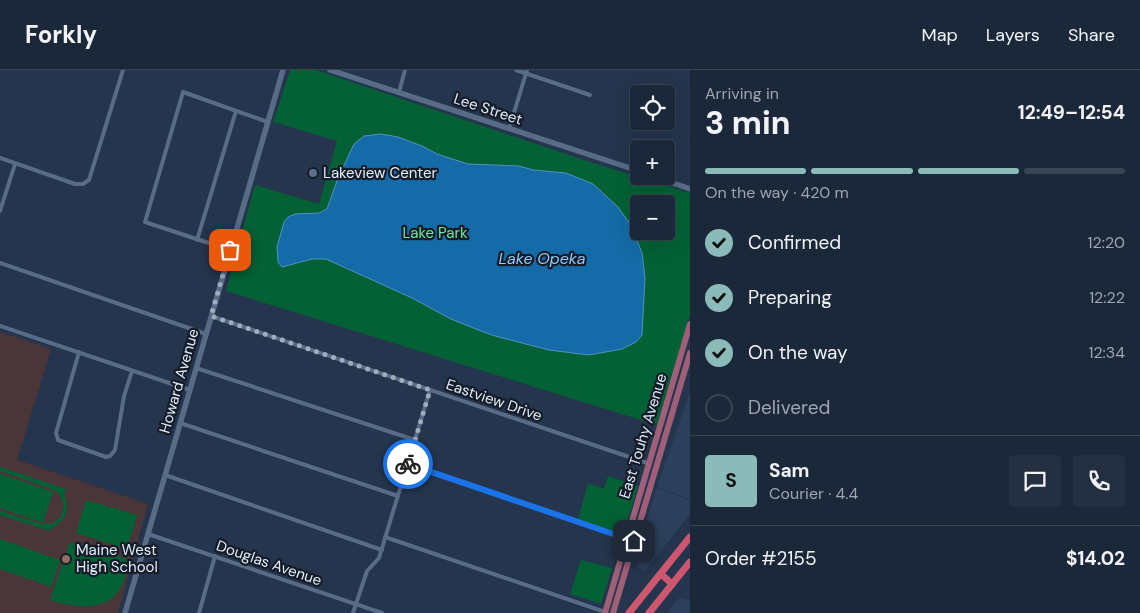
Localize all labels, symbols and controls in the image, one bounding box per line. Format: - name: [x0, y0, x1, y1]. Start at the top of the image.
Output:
- text: Forkly: [25, 19, 97, 50]
- text: Map: [922, 23, 958, 47]
- text: Layers: [986, 23, 1040, 47]
- text: Share: [1068, 23, 1115, 47]
- text: Arriving in: [705, 83, 779, 104]
- map controls: [630, 85, 675, 240]
- button: locate: [630, 85, 675, 130]
- street label: Lee Street: [451, 88, 525, 130]
- text: 12:49–12:54: [1018, 100, 1125, 125]
- text: 3 min: [705, 102, 790, 144]
- button: +: [630, 140, 675, 185]
- place label: Lakeview Center: [323, 163, 438, 183]
- marker: Lakeview Center: [307, 167, 319, 179]
- text: On the way · 420 m: [705, 182, 849, 203]
- button: −: [630, 195, 675, 240]
- park label: Lake Park: [402, 223, 468, 243]
- pin: [209, 229, 251, 271]
- icon: check: [705, 229, 733, 257]
- text: Confirmed: [748, 230, 841, 255]
- text: 12:20: [1088, 232, 1125, 253]
- icon: bag: [216, 236, 244, 264]
- water label: Lake Opeka: [499, 248, 586, 269]
- icon: check: [705, 284, 733, 312]
- text: Preparing: [748, 285, 832, 310]
- text: 12:22: [1089, 287, 1125, 308]
- street label: Howard Avenue: [155, 326, 203, 436]
- icon: check: [705, 339, 733, 367]
- text: On the way: [748, 340, 848, 365]
- text: 12:34: [1088, 342, 1125, 363]
- street label: East Touhy Avenue: [614, 371, 672, 501]
- street label: Eastview Drive: [443, 374, 545, 426]
- text: Delivered: [748, 395, 830, 420]
- courier: [383, 439, 433, 489]
- icon: bike: [394, 450, 422, 478]
- button: chat: [1009, 455, 1061, 507]
- button: phone: [1073, 455, 1125, 507]
- text: Sam: [769, 458, 810, 483]
- text: S: [725, 468, 737, 493]
- text: Courier · 4.4: [769, 483, 858, 504]
- pin: [613, 520, 655, 562]
- icon: home: [620, 527, 648, 555]
- street label: Douglas Avenue: [214, 536, 324, 590]
- place label: Maine West High School: [76, 540, 158, 577]
- text: Order #2155: [705, 546, 817, 571]
- text: $14.02: [1066, 546, 1125, 571]
- marker: Maine West High School: [60, 553, 72, 565]

